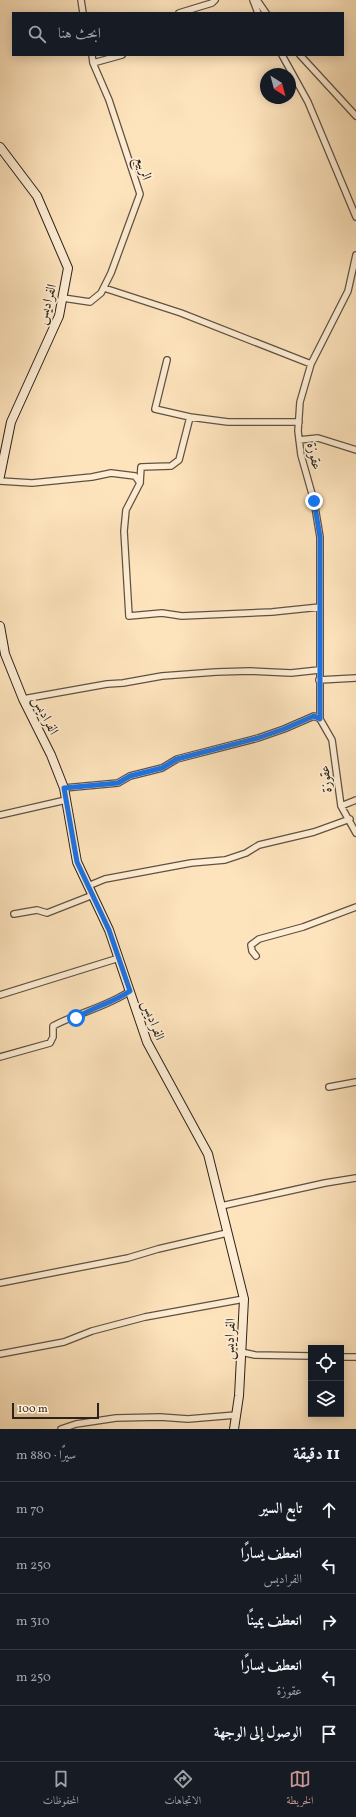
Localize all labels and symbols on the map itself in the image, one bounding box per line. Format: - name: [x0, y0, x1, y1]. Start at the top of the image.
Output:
- north arrow: [260, 68, 296, 104]
- street label: الربيع: [127, 154, 155, 184]
- street label: الفراديس: [33, 282, 62, 327]
- street label: عقوزة: [301, 441, 326, 472]
- route end: [305, 492, 323, 510]
- street label: الفراديس: [27, 693, 63, 738]
- street label: عقوزة: [316, 764, 337, 794]
- street label: الفراديس: [137, 998, 169, 1043]
- route start: [67, 1009, 85, 1027]
- street label: الفراديس: [220, 1318, 241, 1360]
- scale bar: [12, 1401, 99, 1420]

